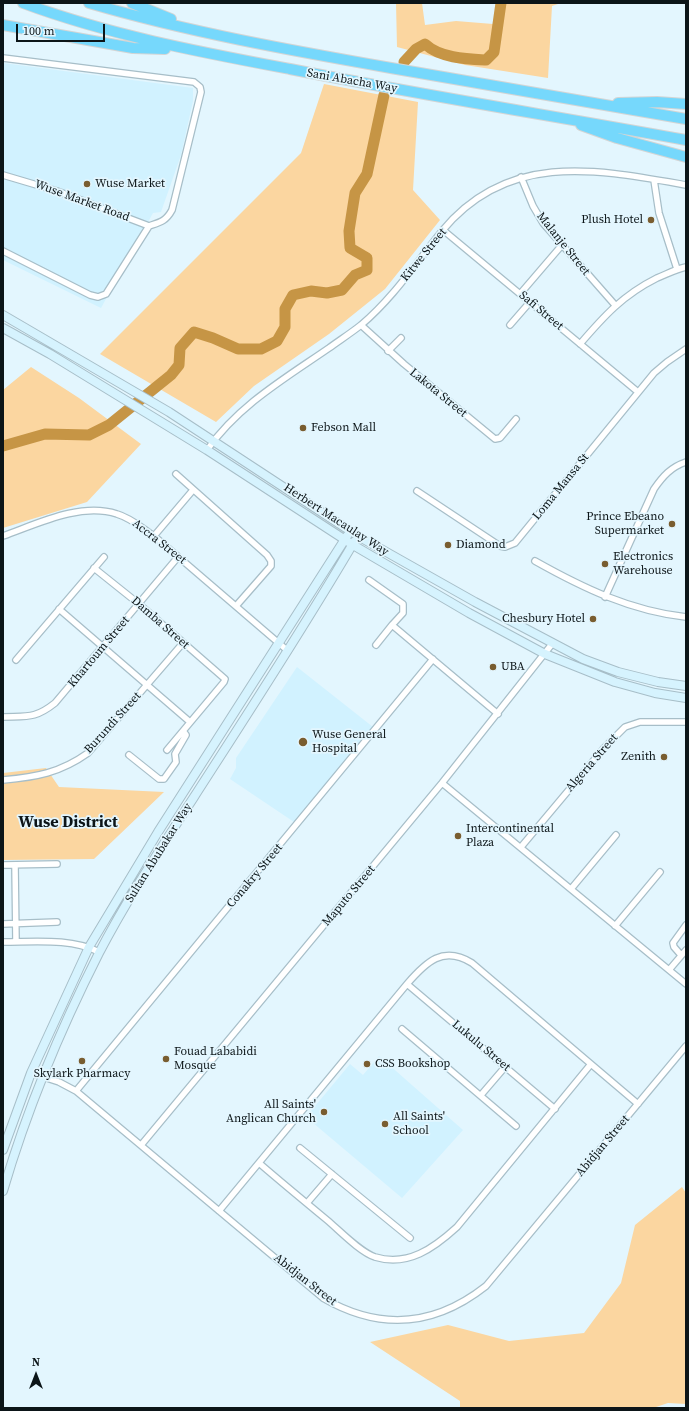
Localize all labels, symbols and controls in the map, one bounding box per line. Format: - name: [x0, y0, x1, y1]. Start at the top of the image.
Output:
- scale bar: [18, 16, 107, 42]
- text: 100 m: [23, 23, 55, 39]
- street label: Sani Abacha Way: [306, 66, 398, 96]
- street label: Wuse Market Road: [33, 177, 131, 225]
- place label: Wuse Market: [95, 177, 165, 191]
- marker: Wuse Market: [82, 179, 92, 189]
- street label: Malanje Street: [533, 210, 593, 278]
- place label: Plush Hotel: [581, 213, 643, 227]
- marker: Plush Hotel: [646, 215, 656, 225]
- street label: Kitwe Street: [398, 225, 450, 285]
- street label: Safi Street: [516, 288, 566, 334]
- street label: Lakota Street: [406, 365, 470, 421]
- place label: Febson Mall: [311, 421, 376, 435]
- marker: Febson Mall: [298, 423, 308, 433]
- street label: Loma Mansa St: [530, 451, 592, 523]
- street label: Herbert Macaulay Way: [281, 481, 391, 559]
- place label: Prince Ebeano Supermarket: [586, 510, 664, 538]
- street label: Accra Street: [129, 517, 189, 567]
- marker: Prince Ebeano Supermarket: [667, 519, 677, 529]
- place label: Diamond: [456, 538, 506, 552]
- marker: Diamond: [443, 540, 453, 550]
- place label: Electronics Warehouse: [613, 550, 673, 578]
- marker: Electronics Warehouse: [600, 559, 610, 569]
- street label: Damba Street: [128, 594, 192, 652]
- place label: Chesbury Hotel: [502, 612, 585, 626]
- street label: Khartoum Street: [65, 613, 133, 691]
- marker: Chesbury Hotel: [588, 614, 598, 624]
- place label: UBA: [501, 660, 525, 674]
- marker: UBA: [488, 662, 498, 672]
- street label: Burundi Street: [82, 689, 144, 757]
- place label: Wuse General Hospital: [312, 728, 386, 756]
- street label: Algeria Street: [563, 731, 621, 795]
- marker: Wuse General Hospital: [297, 736, 309, 748]
- place label: Zenith: [621, 750, 656, 764]
- marker: Zenith: [659, 752, 669, 762]
- street label: Sultan Abubakar Way: [122, 801, 196, 905]
- district label: Wuse District: [18, 813, 118, 833]
- place label: Intercontinental Plaza: [466, 822, 554, 850]
- marker: Intercontinental Plaza: [453, 831, 463, 841]
- street label: Conakry Street: [224, 841, 286, 911]
- street label: Maputo Street: [319, 863, 379, 929]
- street label: Lukulu Street: [449, 1017, 513, 1075]
- place label: Fouad Lababidi Mosque: [174, 1045, 257, 1073]
- marker: Fouad Lababidi Mosque: [161, 1054, 171, 1064]
- marker: Skylark Pharmacy: [77, 1056, 87, 1066]
- place label: CSS Bookshop: [375, 1057, 450, 1071]
- marker: CSS Bookshop: [362, 1059, 372, 1069]
- place label: Skylark Pharmacy: [34, 1067, 130, 1081]
- place label: All Saints' Anglican Church: [226, 1098, 316, 1126]
- marker: All Saints' Anglican Church: [319, 1107, 329, 1117]
- place label: All Saints' School: [393, 1110, 445, 1138]
- street label: Abidjan Street: [573, 1112, 633, 1180]
- marker: All Saints' School: [380, 1119, 390, 1129]
- street label: Abidjan Street: [271, 1251, 339, 1309]
- north arrow: [16, 1355, 56, 1395]
- text: N: [32, 1355, 40, 1370]

